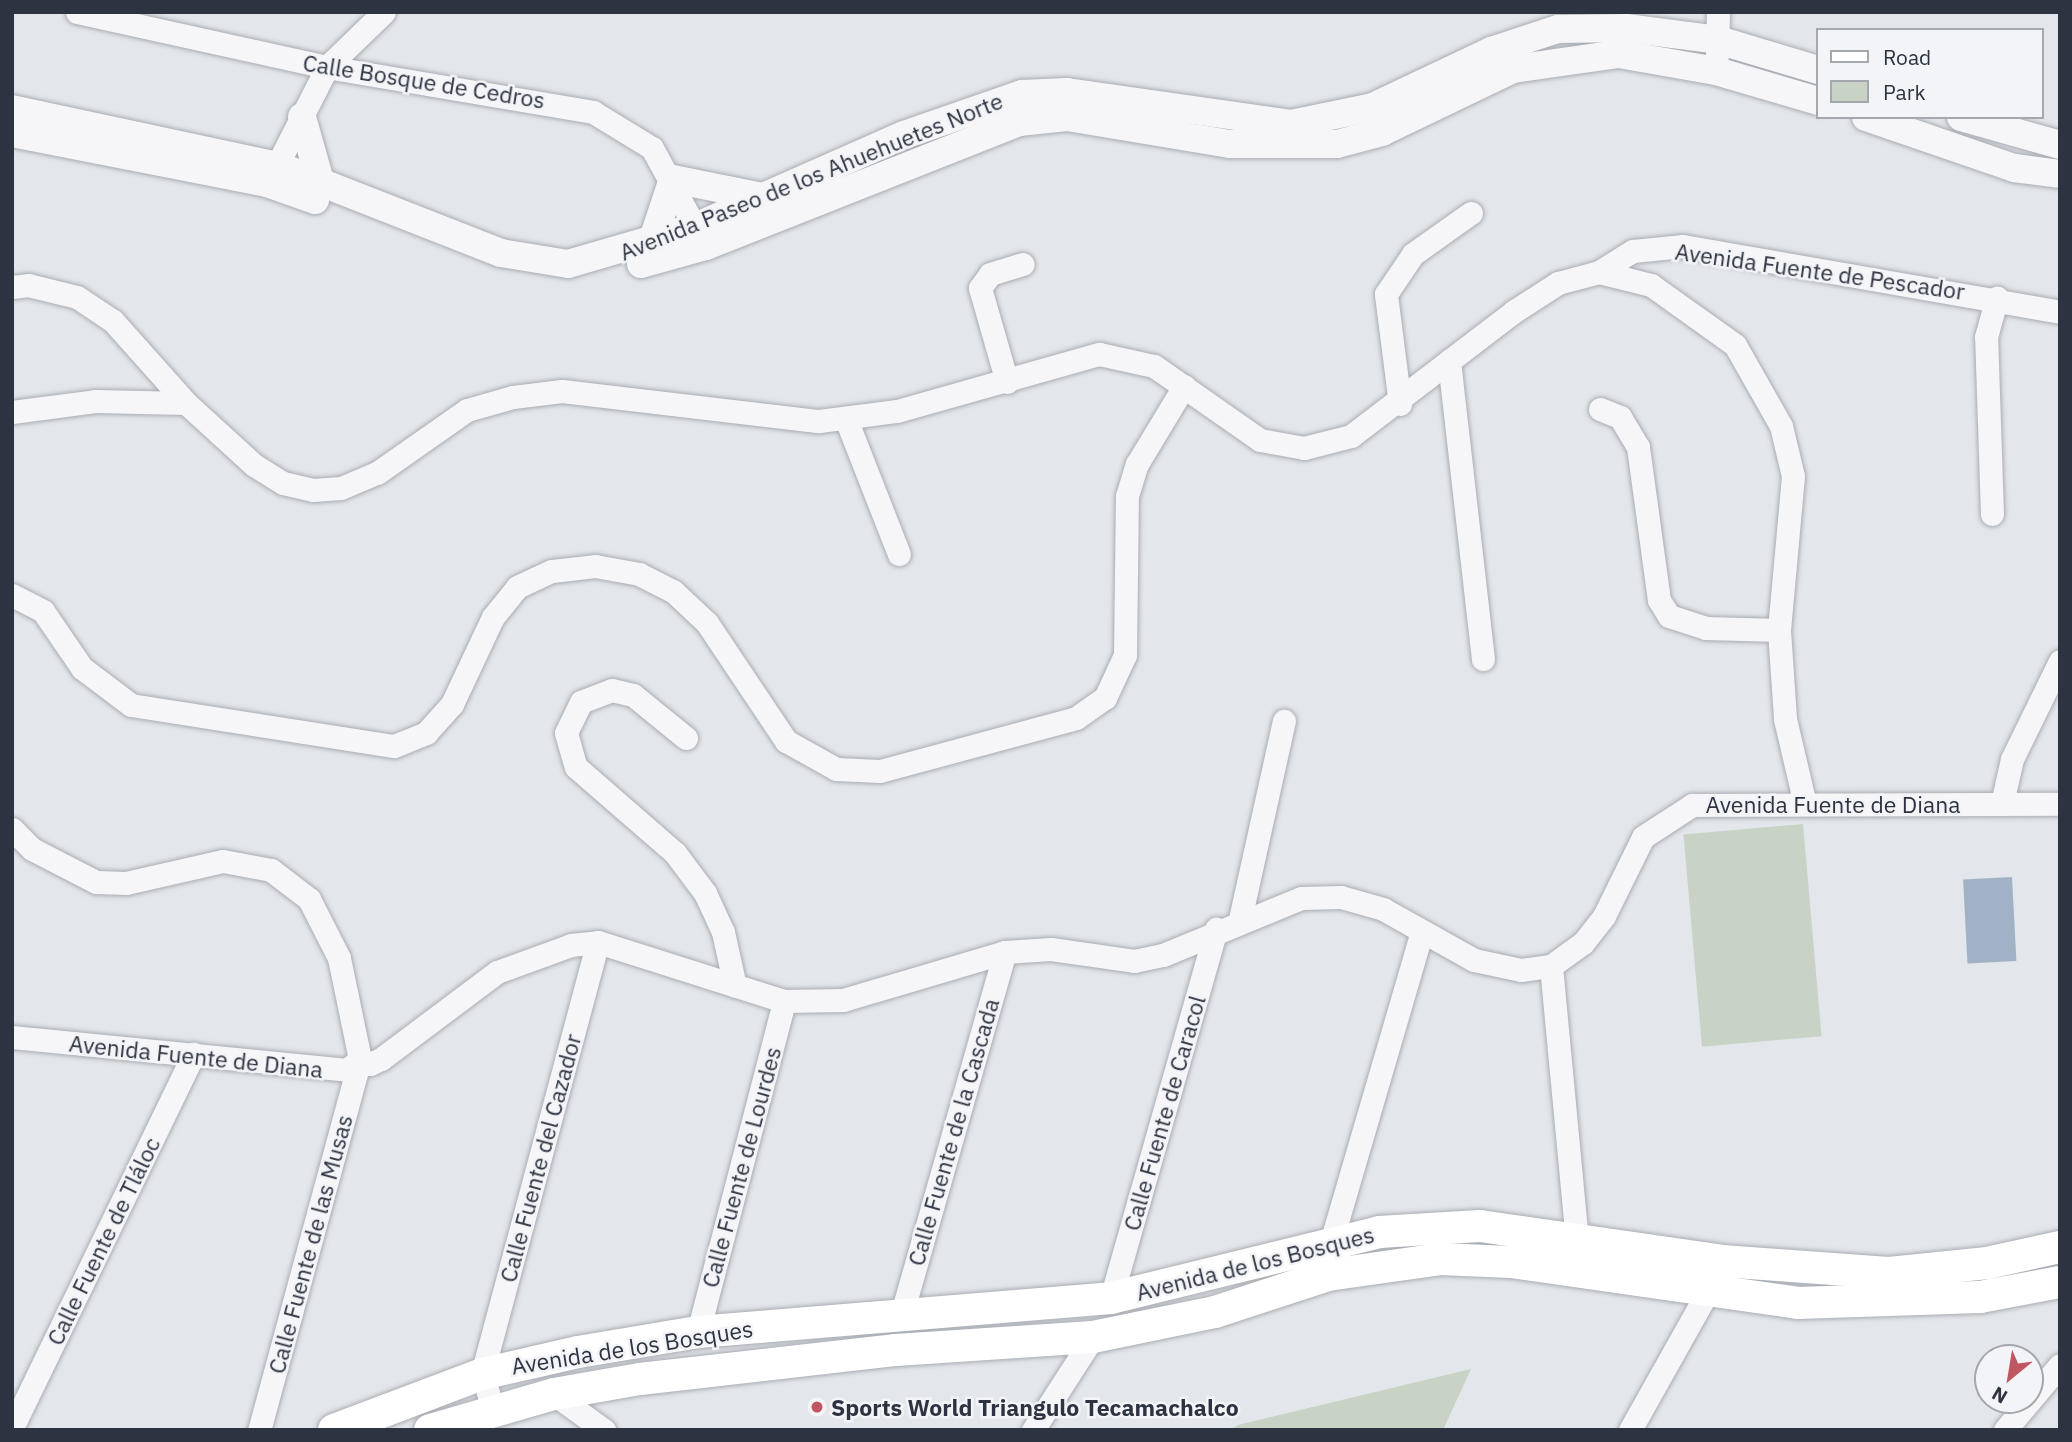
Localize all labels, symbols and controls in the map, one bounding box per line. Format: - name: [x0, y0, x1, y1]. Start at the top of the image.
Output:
- legend: [1816, 28, 2044, 119]
- text: Road: [1883, 43, 1931, 71]
- street label: Calle Bosque de Cedros: [301, 48, 547, 114]
- text: Park: [1883, 78, 1926, 106]
- street label: Avenida Paseo de los Ahuehuetes Norte: [615, 86, 1007, 266]
- street label: Avenida Fuente de Pescador: [1673, 237, 1967, 305]
- street label: Avenida Fuente de Diana: [1705, 790, 1961, 818]
- street label: Calle Fuente de Caracol: [1117, 992, 1211, 1234]
- street label: Calle Fuente de la Cascada: [902, 995, 1004, 1269]
- street label: Avenida Fuente de Diana: [68, 1029, 324, 1083]
- street label: Calle Fuente del Cazador: [494, 1031, 586, 1285]
- street label: Calle Fuente de Lourdes: [696, 1044, 786, 1290]
- street label: Calle Fuente de las Musas: [262, 1111, 358, 1377]
- street label: Calle Fuente de Tláloc: [41, 1133, 165, 1349]
- street label: Avenida de los Bosques: [1133, 1220, 1377, 1306]
- street label: Avenida de los Bosques: [509, 1314, 755, 1380]
- north arrow: [1974, 1344, 2044, 1414]
- text: N: [1988, 1382, 2011, 1409]
- place label: Sports World Triangulo Tecamachalco: [831, 1393, 1239, 1421]
- marker: Sports World Triangulo Tecamachalco: [809, 1399, 825, 1415]

